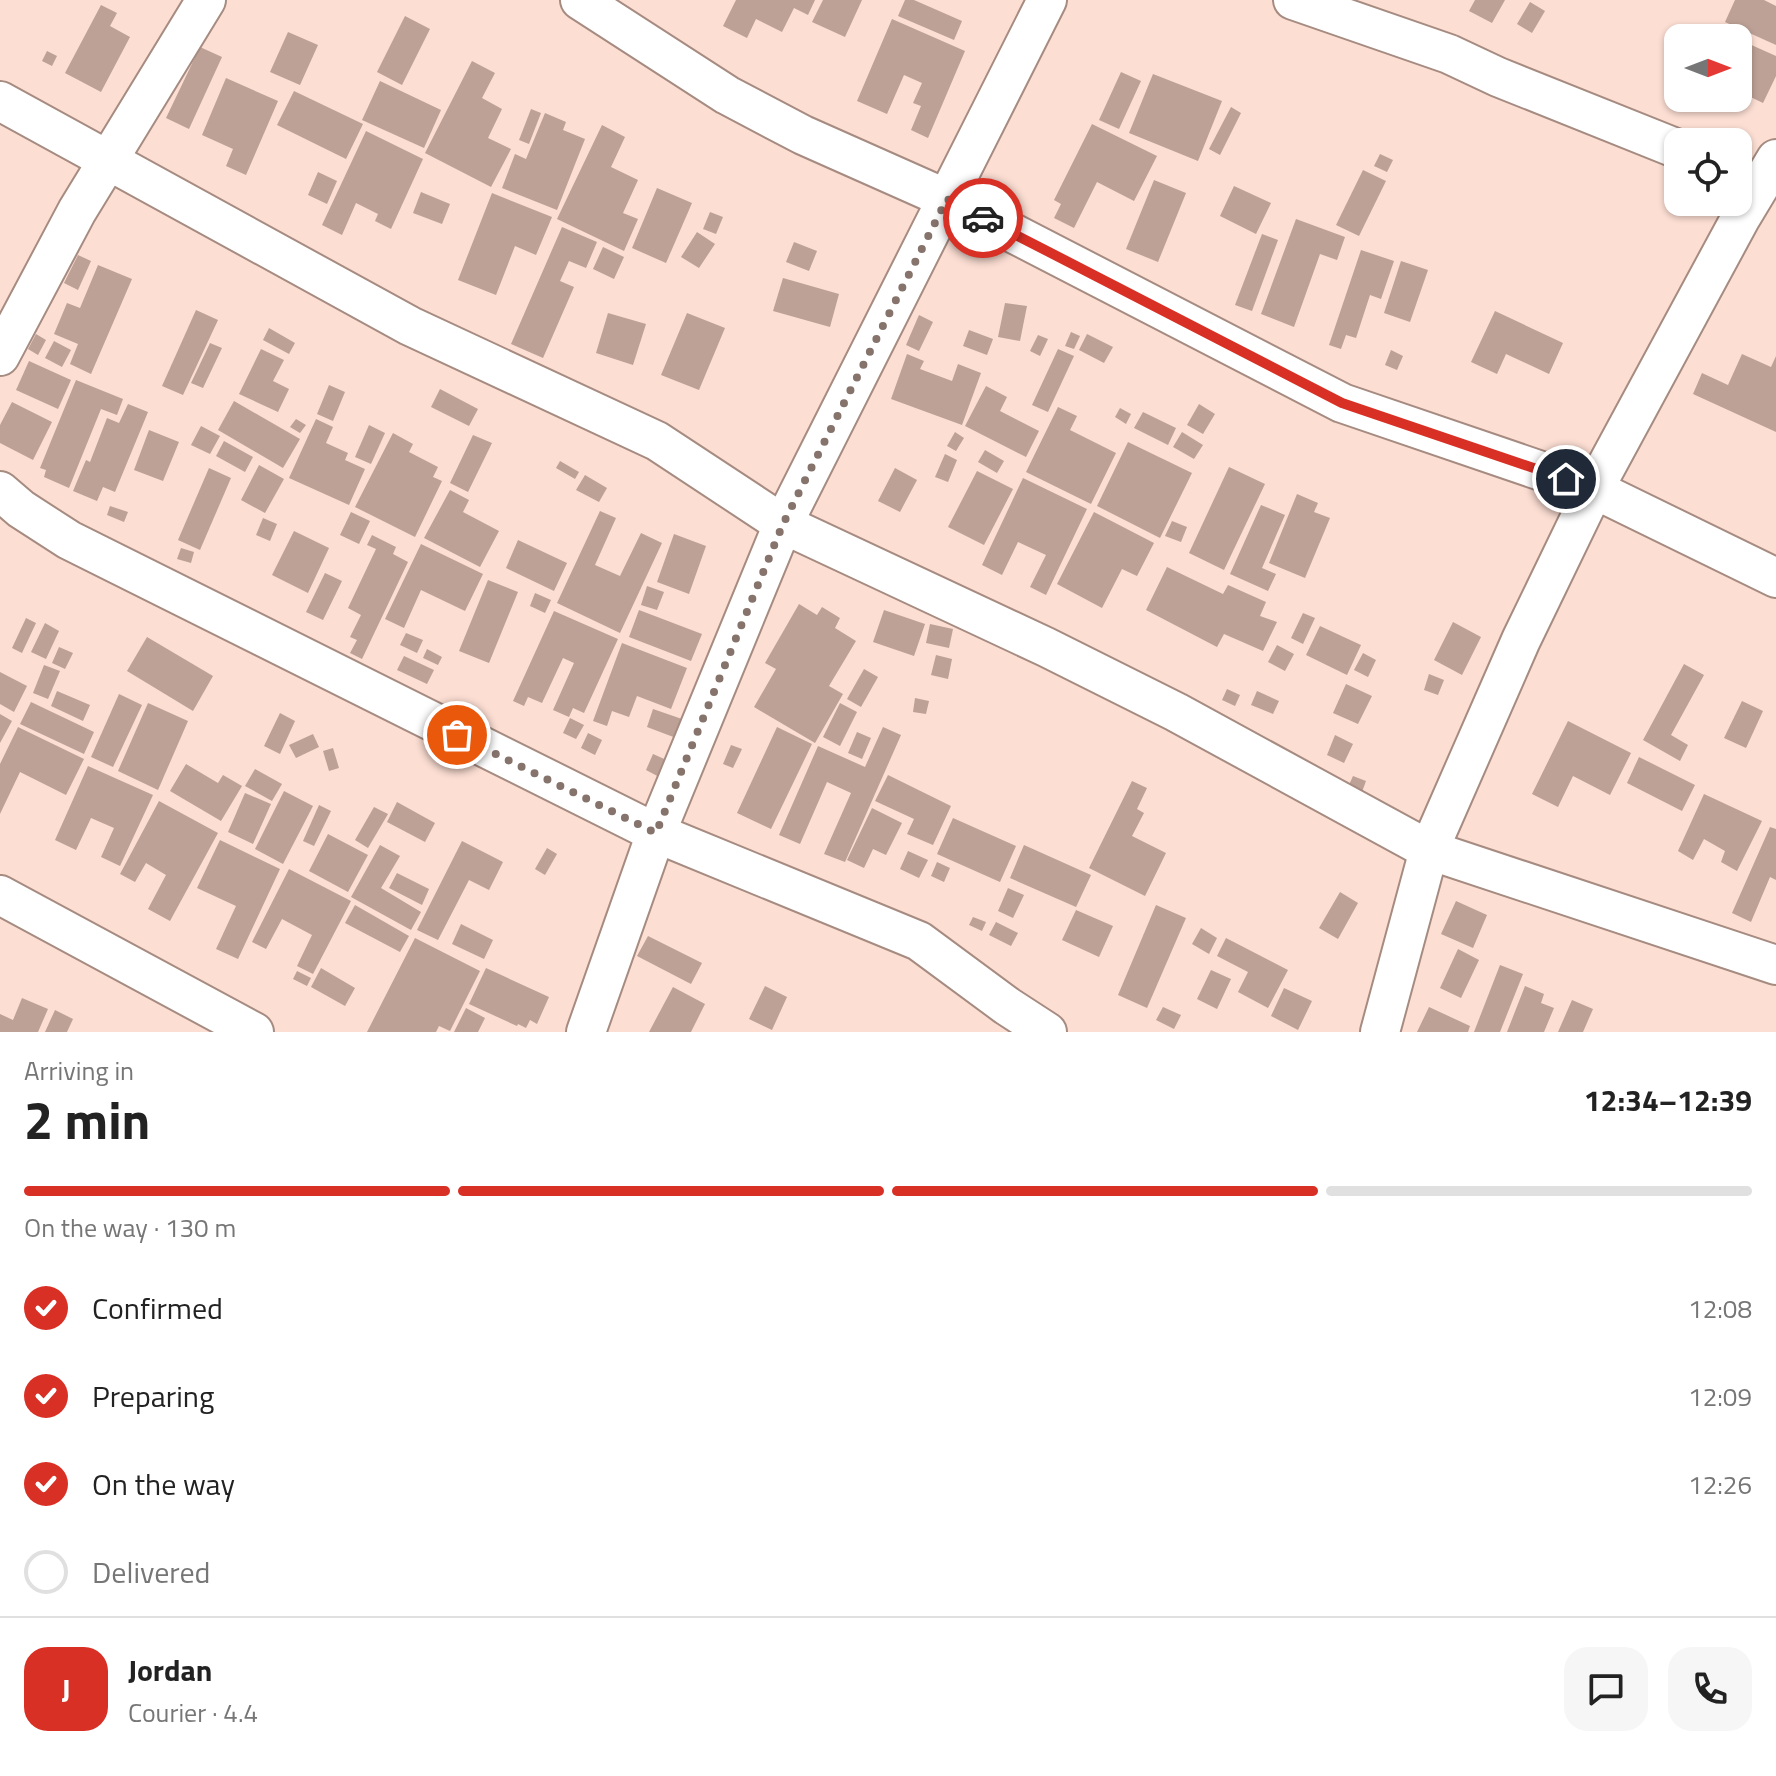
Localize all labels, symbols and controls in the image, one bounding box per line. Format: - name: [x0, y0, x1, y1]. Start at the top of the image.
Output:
- north arrow: [1664, 24, 1752, 112]
- map controls: [1664, 24, 1752, 216]
- button: locate: [1664, 128, 1752, 216]
- courier: [943, 178, 1023, 258]
- icon: car: [961, 196, 1005, 240]
- pin: [1532, 445, 1600, 513]
- icon: home: [1544, 457, 1588, 501]
- pin: [423, 701, 491, 769]
- icon: bag: [435, 713, 479, 757]
- text: Arriving in: [24, 1051, 134, 1090]
- text: 12:34–12:39: [1584, 1077, 1752, 1123]
- text: 2 min: [24, 1080, 150, 1159]
- text: On the way · 130 m: [24, 1208, 236, 1247]
- text: Confirmed: [92, 1285, 223, 1331]
- icon: check: [24, 1286, 68, 1330]
- text: 12:08: [1688, 1289, 1752, 1328]
- text: Preparing: [92, 1373, 214, 1419]
- icon: check: [24, 1374, 68, 1418]
- text: 12:09: [1688, 1377, 1752, 1416]
- text: On the way: [92, 1461, 235, 1507]
- icon: check: [24, 1462, 68, 1506]
- text: 12:26: [1688, 1465, 1752, 1504]
- text: Delivered: [92, 1549, 210, 1595]
- text: Jordan: [128, 1647, 212, 1693]
- button: chat: [1564, 1647, 1648, 1731]
- button: phone: [1668, 1647, 1752, 1731]
- text: J: [61, 1666, 71, 1712]
- text: Courier · 4.4: [128, 1693, 258, 1732]

